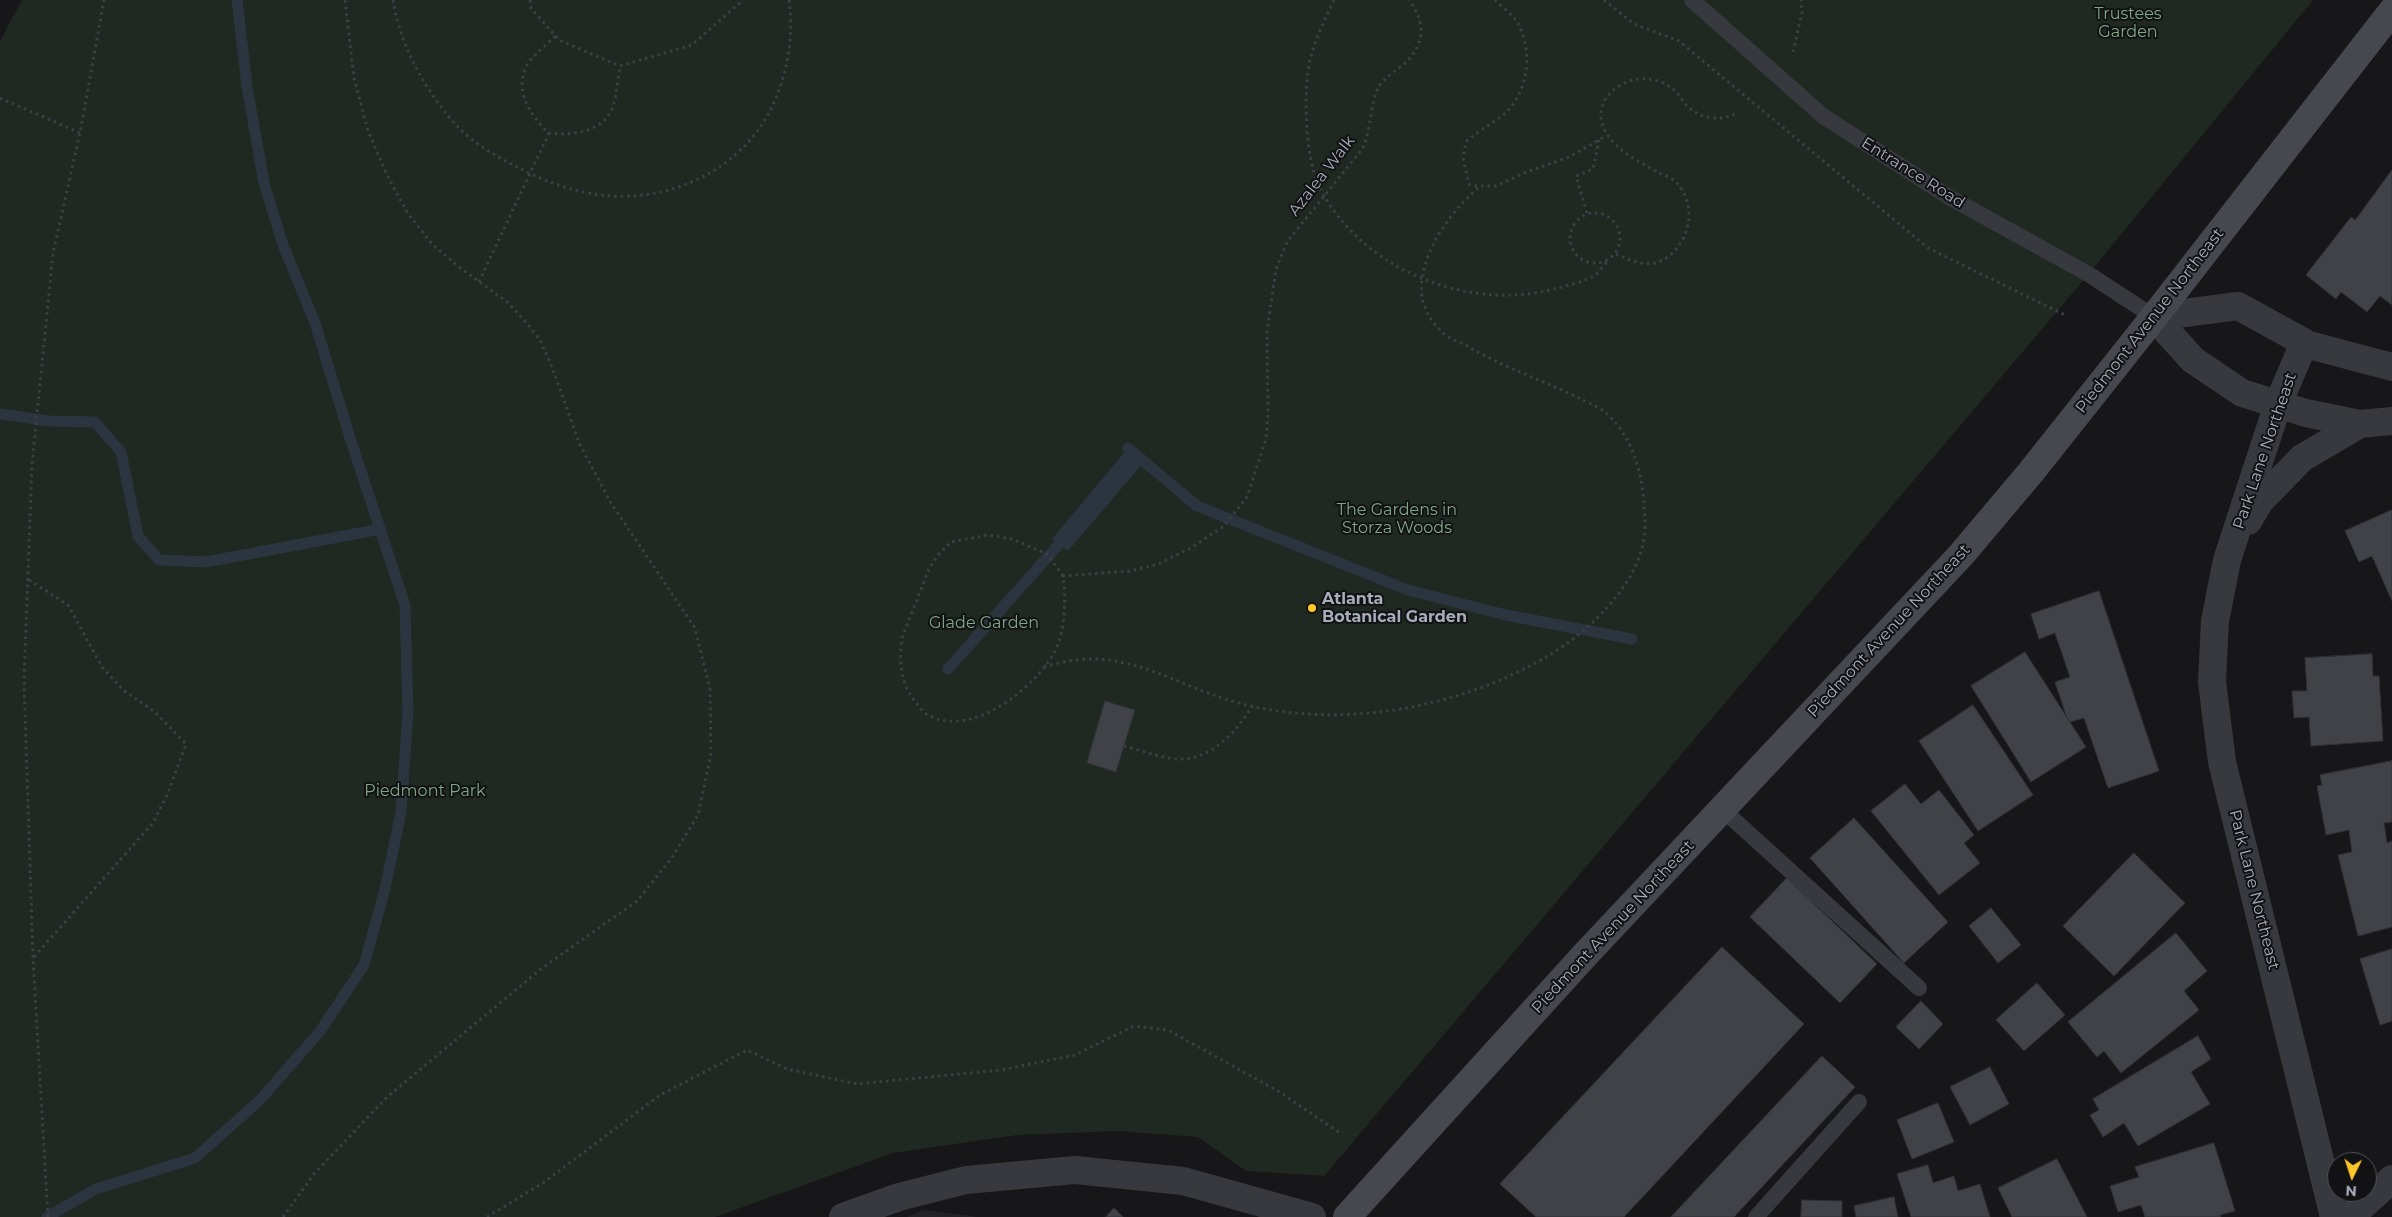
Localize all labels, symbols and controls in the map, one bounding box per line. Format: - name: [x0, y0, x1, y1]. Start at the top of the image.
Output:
- park label: Trustees Garden: [2094, 4, 2162, 42]
- street label: Azalea Walk: [1285, 132, 1359, 220]
- street label: Entrance Road: [1858, 133, 1968, 213]
- street label: Piedmont Avenue Northeast: [2072, 225, 2228, 417]
- street label: Park Lane Northeast: [2229, 370, 2301, 532]
- park label: The Gardens in Storza Woods: [1337, 500, 1457, 538]
- street label: Piedmont Avenue Northeast: [1804, 541, 1974, 721]
- place label: Atlanta Botanical Garden: [1322, 589, 1467, 627]
- marker: Atlanta Botanical Garden: [1306, 602, 1318, 614]
- park label: Glade Garden: [929, 613, 1039, 633]
- park label: Piedmont Park: [364, 781, 486, 801]
- street label: Park Lane Northeast: [2225, 808, 2283, 972]
- street label: Piedmont Avenue Northeast: [1528, 837, 1698, 1017]
- north arrow: [2327, 1152, 2377, 1202]
- text: N: [2345, 1182, 2357, 1200]

